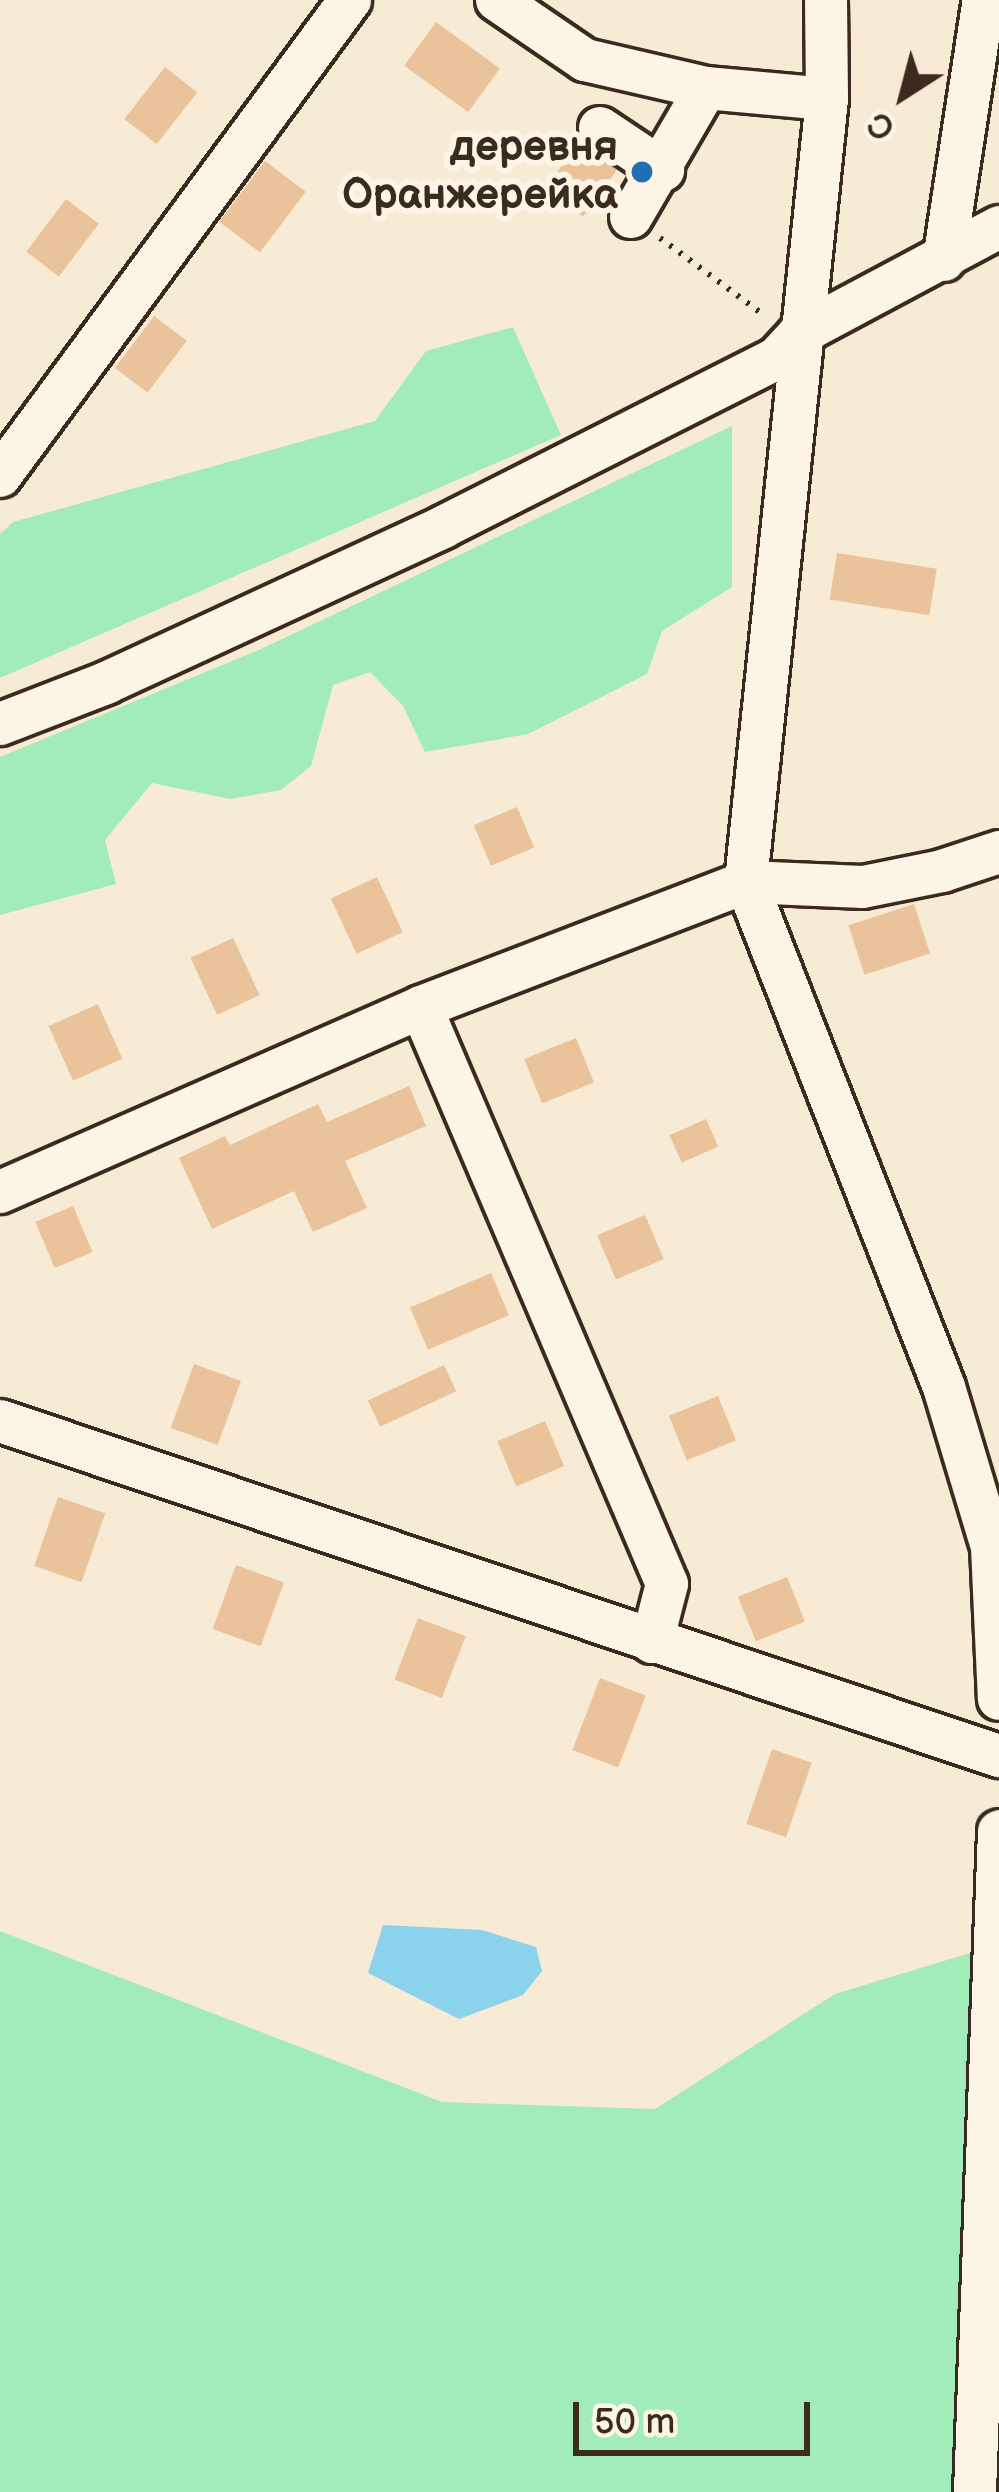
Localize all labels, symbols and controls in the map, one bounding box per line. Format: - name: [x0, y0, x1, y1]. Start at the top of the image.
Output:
- north arrow: [843, 36, 963, 156]
- text: С: [861, 102, 903, 148]
- place label: деревня Оранжерейка: [342, 123, 618, 222]
- marker: деревня Оранжерейка: [629, 159, 655, 185]
- scale bar: [579, 2378, 816, 2452]
- text: 50 m: [594, 2401, 675, 2444]

